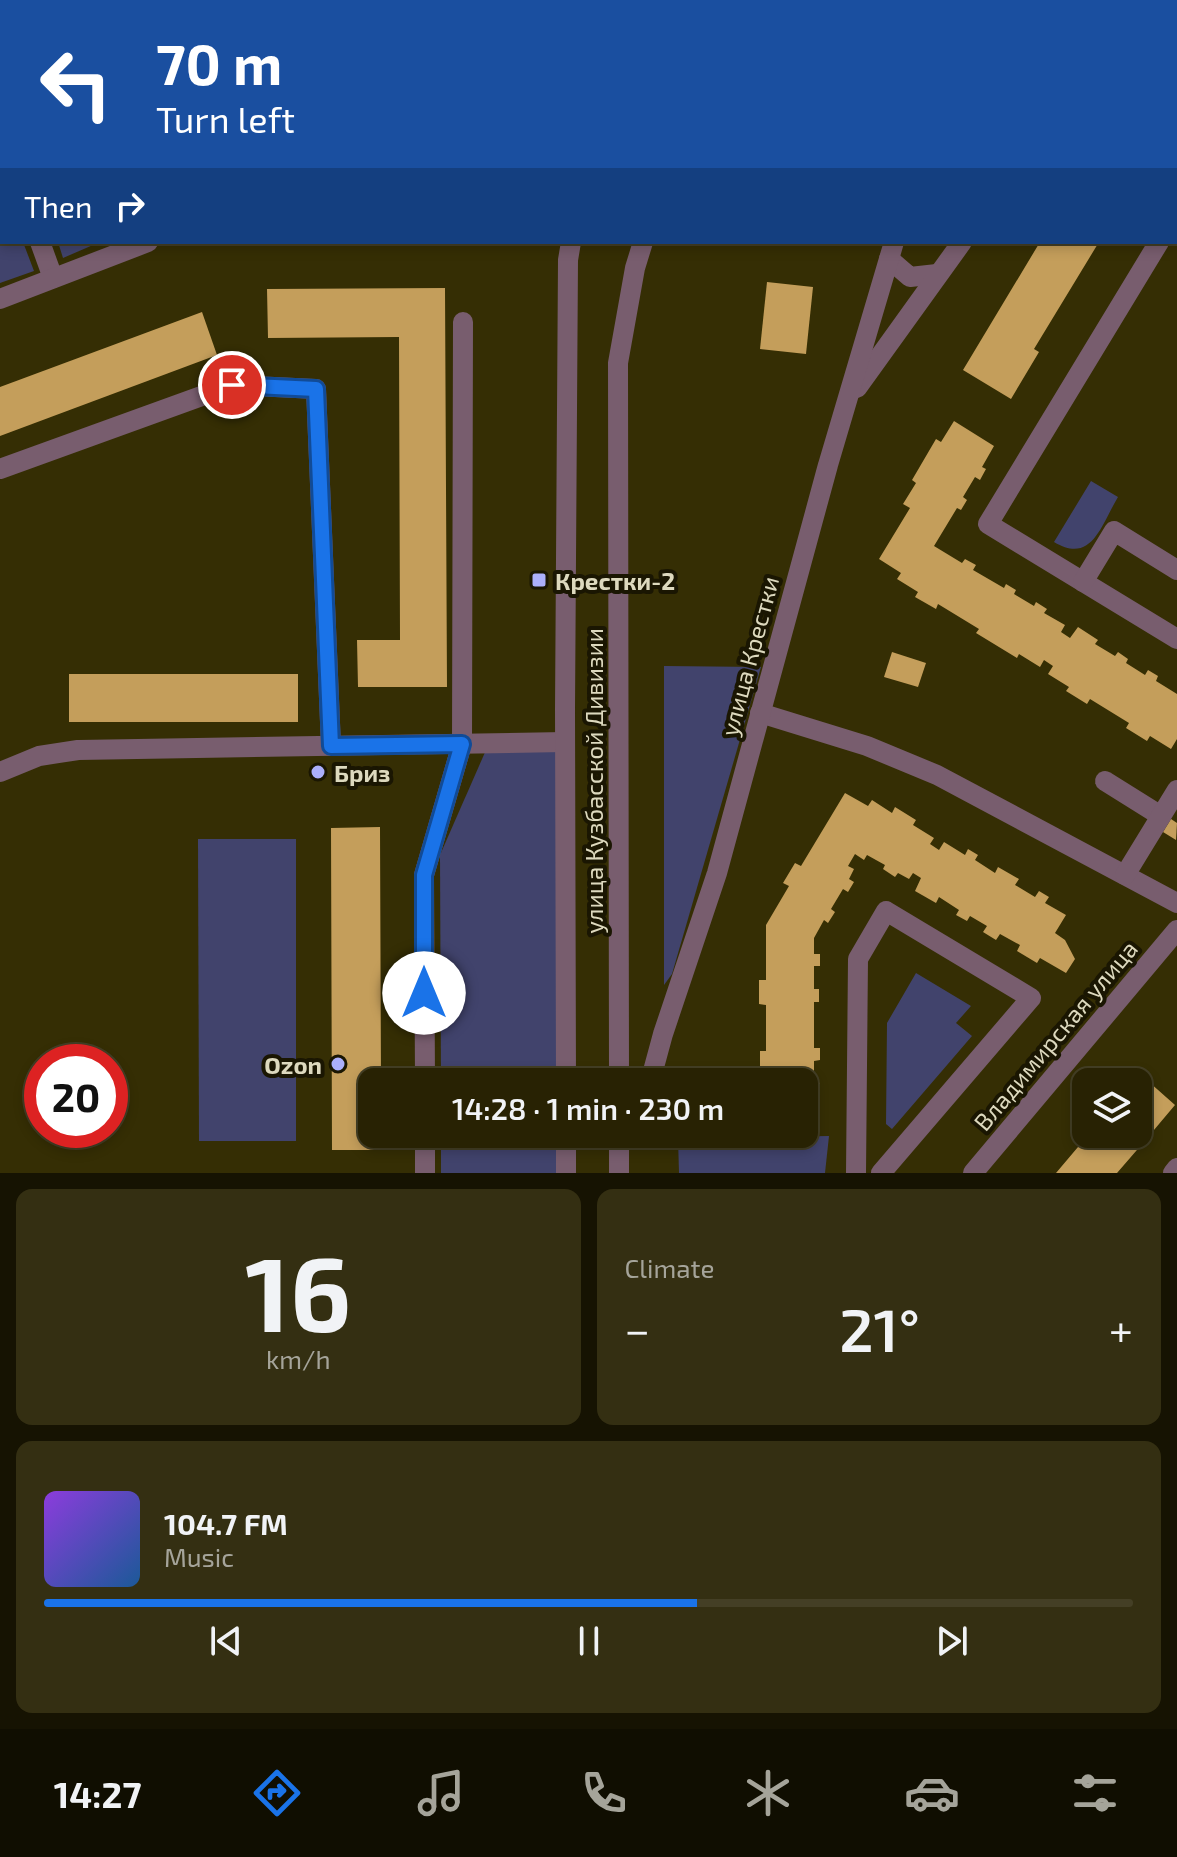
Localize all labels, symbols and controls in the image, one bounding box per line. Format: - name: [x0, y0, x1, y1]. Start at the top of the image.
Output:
- text: 70 m: [156, 29, 282, 96]
- icon: left: [24, 32, 128, 136]
- text: Turn left: [156, 97, 295, 140]
- icon: right: [108, 184, 152, 228]
- text: Then: [24, 188, 92, 224]
- pin: [198, 351, 266, 419]
- icon: arrive: [210, 363, 254, 407]
- place label: Крестки-2: [555, 566, 675, 595]
- marker: Крестки-2: [530, 571, 548, 589]
- street label: улица Крестки: [714, 573, 785, 739]
- street label: улица Кузбасской Дивизии: [579, 628, 609, 934]
- place label: Бриз: [334, 758, 390, 787]
- marker: Бриз: [309, 763, 327, 781]
- street label: Владимирская улица: [967, 934, 1144, 1137]
- position arrow: [382, 951, 466, 1035]
- speed limit sign: 20: [24, 1044, 128, 1148]
- place label: Ozon: [264, 1050, 322, 1079]
- marker: Ozon: [329, 1055, 347, 1073]
- map controls: [1072, 1068, 1152, 1148]
- button: layers: [1072, 1068, 1152, 1148]
- text: 14:28 · 1 min · 230 m: [452, 1090, 724, 1126]
- text: 16: [245, 1228, 351, 1353]
- text: Climate: [625, 1252, 714, 1283]
- text: 21°: [839, 1292, 920, 1364]
- text: −: [625, 1302, 650, 1355]
- text: +: [1109, 1302, 1133, 1355]
- text: km/h: [266, 1343, 331, 1374]
- text: 104.7 FM: [164, 1505, 288, 1541]
- text: Music: [164, 1541, 234, 1572]
- icon: previous: [204, 1619, 248, 1663]
- icon: pause: [567, 1619, 611, 1663]
- icon: next: [930, 1619, 974, 1663]
- icon: directions: [249, 1765, 305, 1821]
- icon: music: [413, 1765, 469, 1821]
- icon: phone: [576, 1765, 632, 1821]
- icon: climate: [740, 1765, 796, 1821]
- icon: car: [904, 1765, 960, 1821]
- icon: filters: [1067, 1765, 1123, 1821]
- text: 14:27: [54, 1772, 141, 1815]

